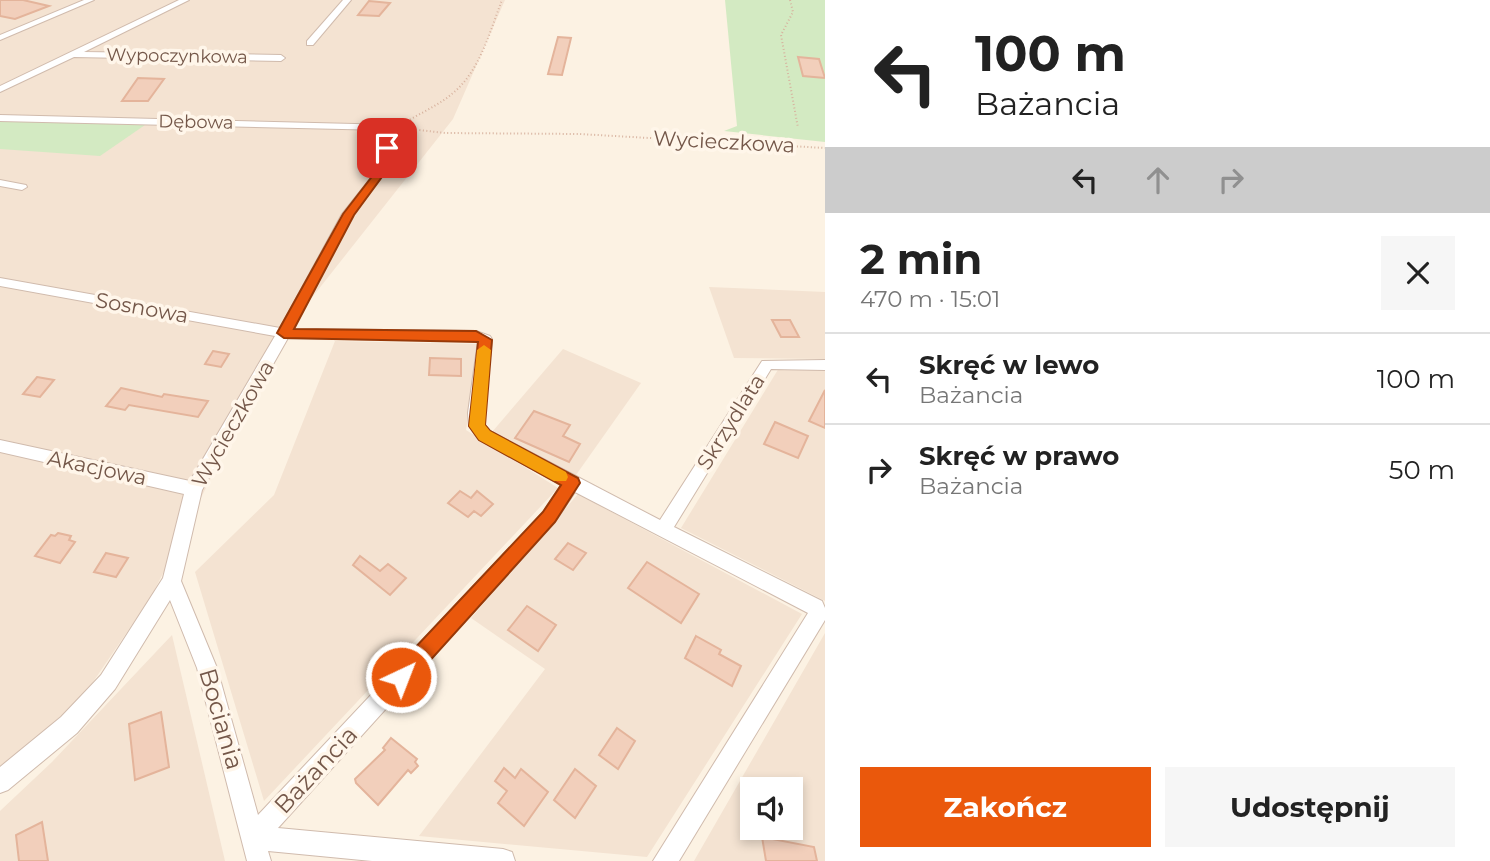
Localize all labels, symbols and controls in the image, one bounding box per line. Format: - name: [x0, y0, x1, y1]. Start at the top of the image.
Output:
- text: 100 m: [975, 24, 1126, 83]
- icon: left: [860, 28, 951, 119]
- street label: Wypoczynkowa: [106, 44, 248, 68]
- text: Bażancia: [975, 84, 1120, 123]
- street label: Dębowa: [158, 110, 234, 134]
- pin: [357, 118, 417, 178]
- street label: Wycieczkowa: [652, 125, 796, 158]
- icon: arrive: [368, 129, 406, 167]
- icon: left: [1066, 161, 1104, 199]
- icon: ahead: [1139, 161, 1177, 199]
- icon: right: [1212, 161, 1250, 199]
- text: 2 min: [860, 233, 982, 285]
- button: close: [1381, 236, 1455, 310]
- text: 470 m · 15:01: [860, 285, 1000, 313]
- street label: Sosnowa: [94, 287, 190, 328]
- text: Skręć w lewo: [919, 349, 1099, 381]
- street label: Wycieczkowa: [186, 356, 279, 492]
- icon: left: [860, 360, 898, 398]
- text: 100 m: [1377, 363, 1455, 395]
- street label: Skrzydlata: [691, 369, 770, 474]
- text: Bażancia: [919, 381, 1023, 409]
- text: Skręć w prawo: [919, 440, 1119, 472]
- street label: Akacjowa: [45, 445, 149, 490]
- icon: right: [860, 451, 898, 489]
- text: 50 m: [1389, 454, 1455, 486]
- text: Bażancia: [919, 472, 1023, 500]
- position arrow: [364, 640, 438, 714]
- street label: Bociania: [193, 665, 250, 773]
- street label: Bażancia: [268, 720, 363, 819]
- button: Zakończ: [860, 767, 1151, 847]
- button: Udostępnij: [1165, 767, 1455, 847]
- map controls: [740, 777, 803, 840]
- button: sound: [740, 777, 803, 840]

